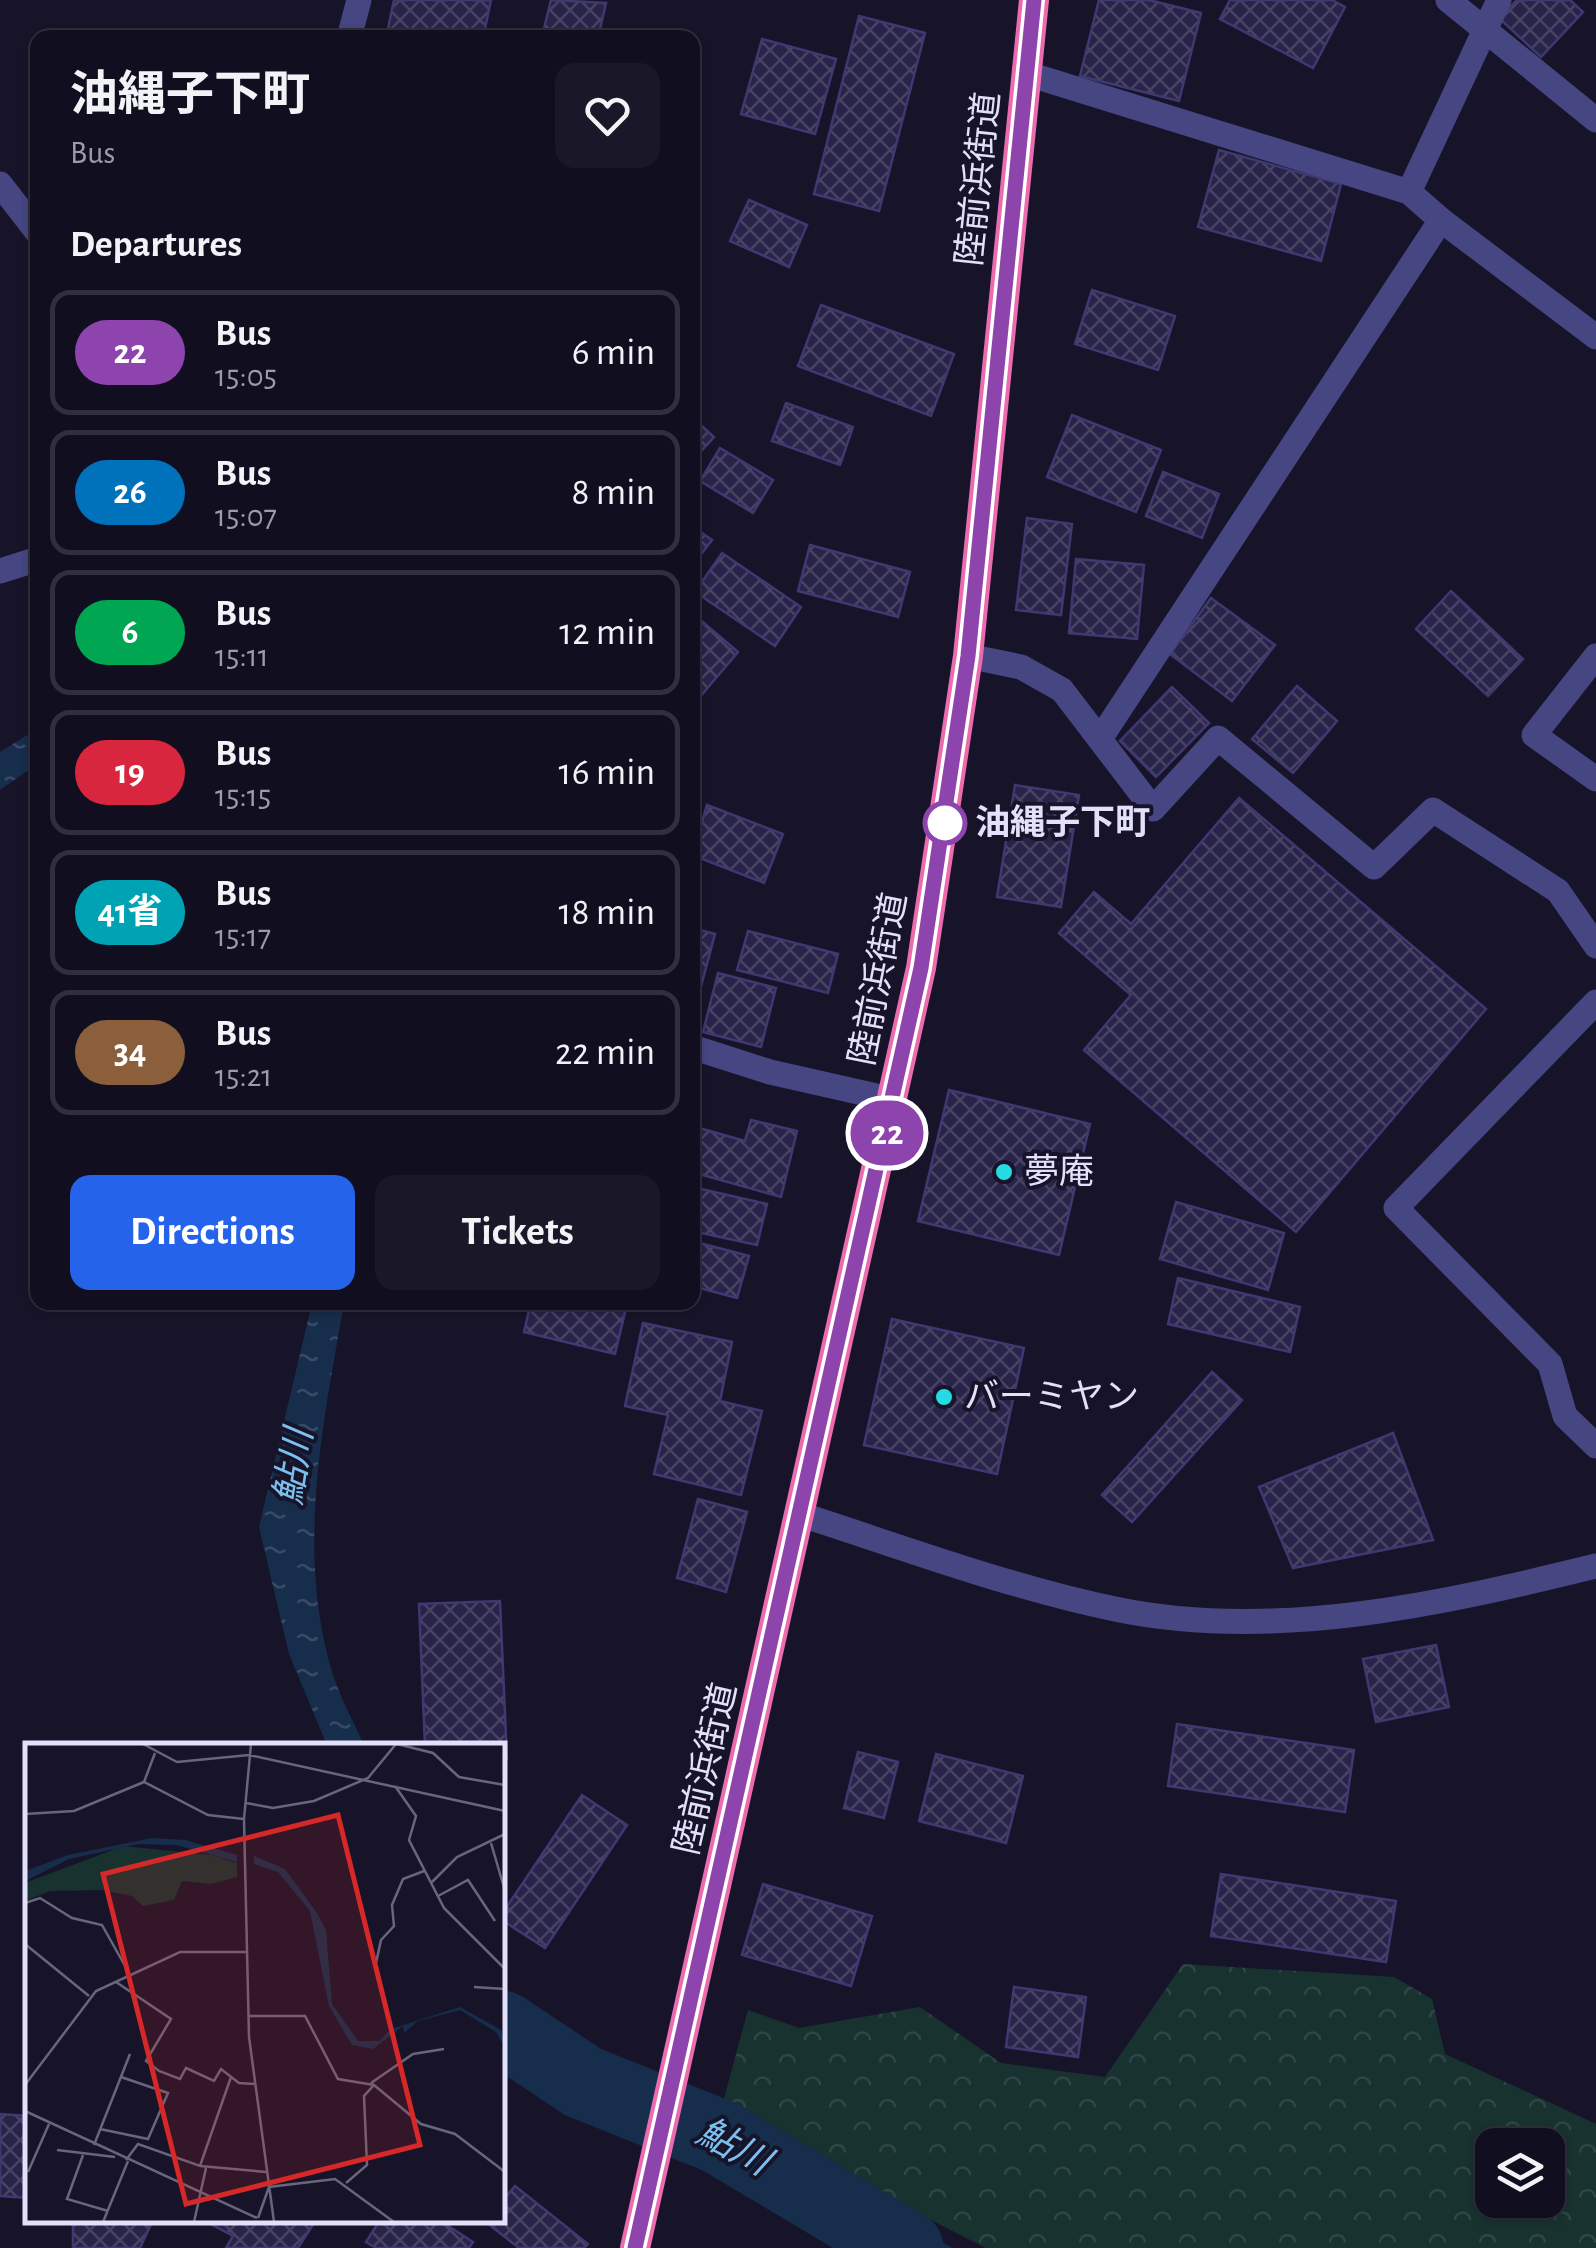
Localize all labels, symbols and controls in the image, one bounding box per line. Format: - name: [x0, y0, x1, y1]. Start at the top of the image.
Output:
- button: heart: [555, 63, 660, 168]
- text: 油縄子下町: [70, 72, 310, 120]
- street label: 陸前浜街道: [950, 90, 1006, 268]
- text: Bus: [70, 137, 115, 169]
- text: Departures: [70, 226, 242, 264]
- text: Bus: [215, 315, 271, 353]
- text: 6 min: [572, 334, 655, 372]
- text: 22: [114, 335, 146, 370]
- text: 15:05: [215, 360, 277, 392]
- text: Bus: [215, 455, 271, 493]
- text: 8 min: [572, 474, 655, 512]
- text: 26: [113, 475, 147, 510]
- text: 15:07: [215, 500, 277, 532]
- text: Bus: [215, 595, 271, 633]
- text: 12 min: [559, 614, 655, 652]
- text: 6: [122, 615, 138, 650]
- text: 15:11: [215, 640, 269, 672]
- text: Bus: [215, 735, 271, 773]
- text: 16 min: [559, 754, 655, 792]
- text: 19: [115, 755, 145, 790]
- text: 15:15: [215, 780, 271, 812]
- marker: 油縄子下町: [924, 802, 966, 844]
- place label: 油縄子下町: [975, 804, 1150, 841]
- text: Bus: [215, 875, 271, 913]
- street label: 陸前浜街道: [843, 889, 913, 1068]
- text: 18 min: [558, 894, 655, 932]
- text: 41省: [97, 895, 163, 930]
- text: 15:17: [215, 920, 271, 952]
- text: Bus: [215, 1015, 271, 1053]
- text: 22 min: [555, 1034, 655, 1072]
- text: 34: [114, 1035, 146, 1070]
- text: 15:21: [215, 1060, 272, 1092]
- line badge: 22: [842, 1100, 932, 1166]
- text: 22: [871, 1116, 903, 1151]
- place label: 夢庵: [1024, 1153, 1094, 1190]
- marker: 夢庵: [993, 1161, 1015, 1183]
- button: Directions: [70, 1175, 355, 1290]
- button: Tickets: [375, 1175, 660, 1290]
- place label: バーミヤン: [964, 1379, 1139, 1415]
- marker: バーミヤン: [933, 1386, 955, 1408]
- water label: 鮎川: [268, 1422, 320, 1508]
- street label: 陸前浜街道: [667, 1679, 743, 1858]
- inset map: [25, 1743, 505, 2223]
- water label: 鮎川: [691, 2112, 780, 2184]
- map controls: [1475, 2128, 1565, 2218]
- button: layers: [1475, 2128, 1565, 2218]

